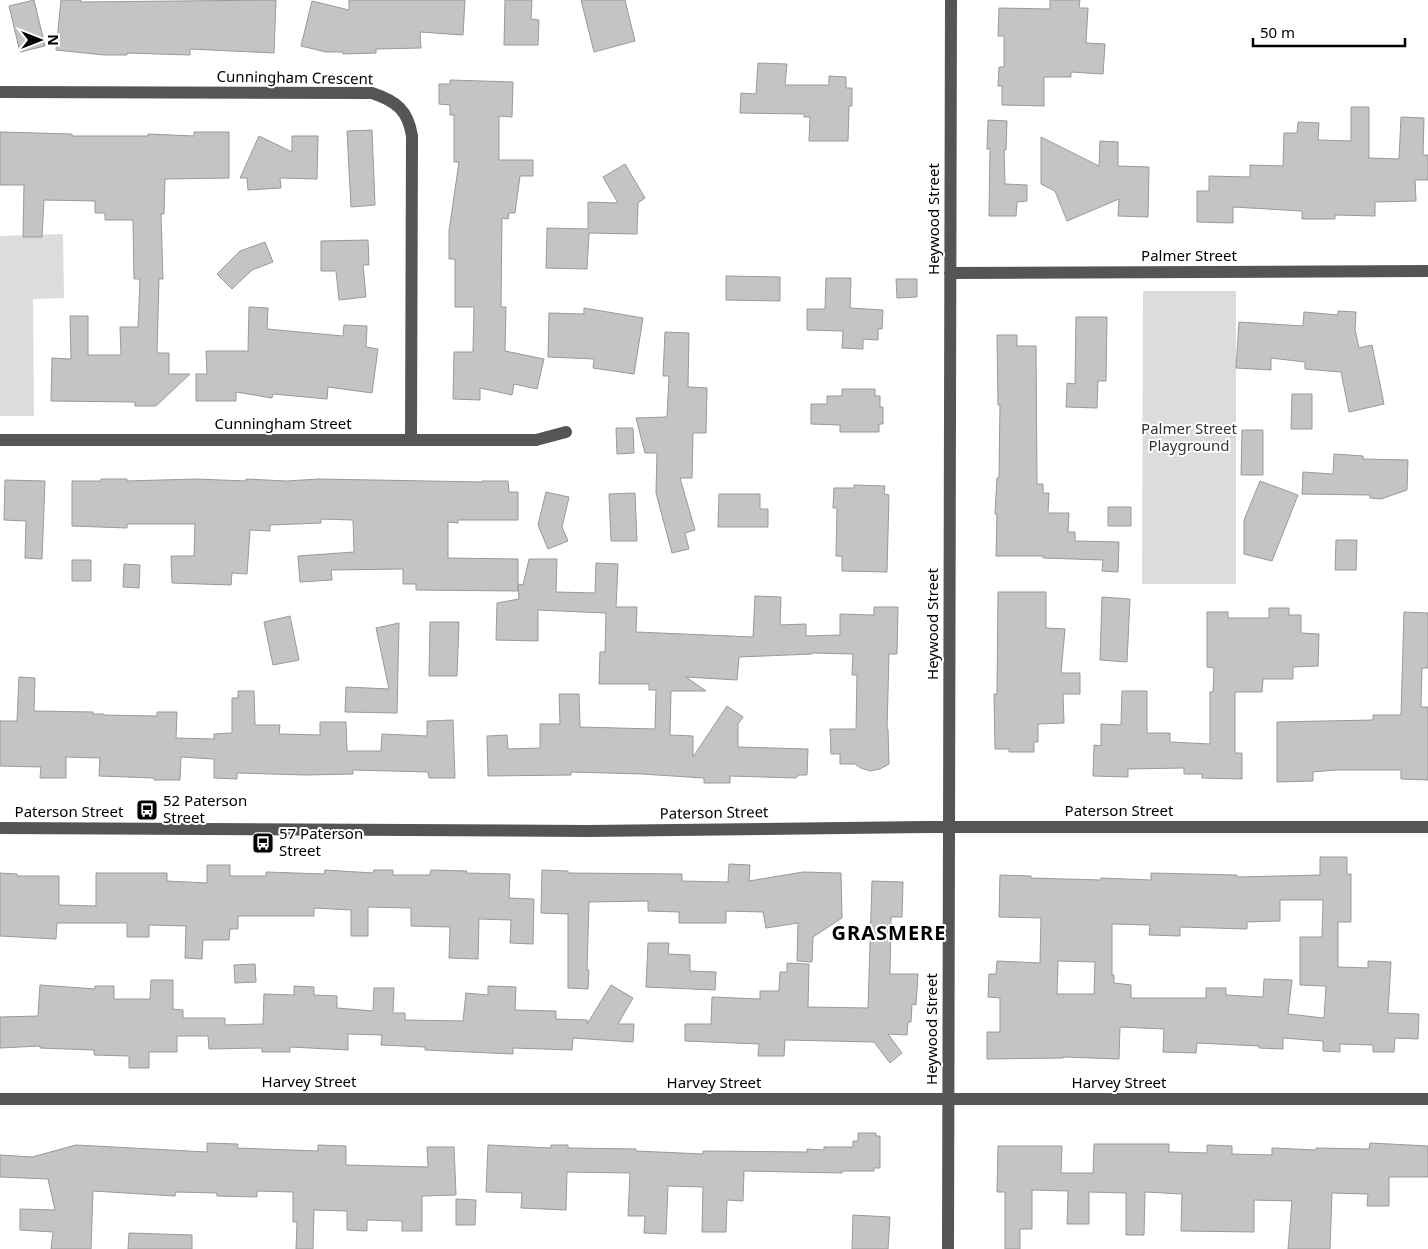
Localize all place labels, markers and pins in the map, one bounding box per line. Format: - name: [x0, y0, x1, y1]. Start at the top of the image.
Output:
- place label: 52 Paterson Street: [163, 790, 247, 827]
- bus stop icon: 52 Paterson Street: [135, 798, 159, 822]
- place label: 57 Paterson Street: [279, 823, 363, 860]
- bus stop icon: 57 Paterson Street: [251, 831, 275, 855]

